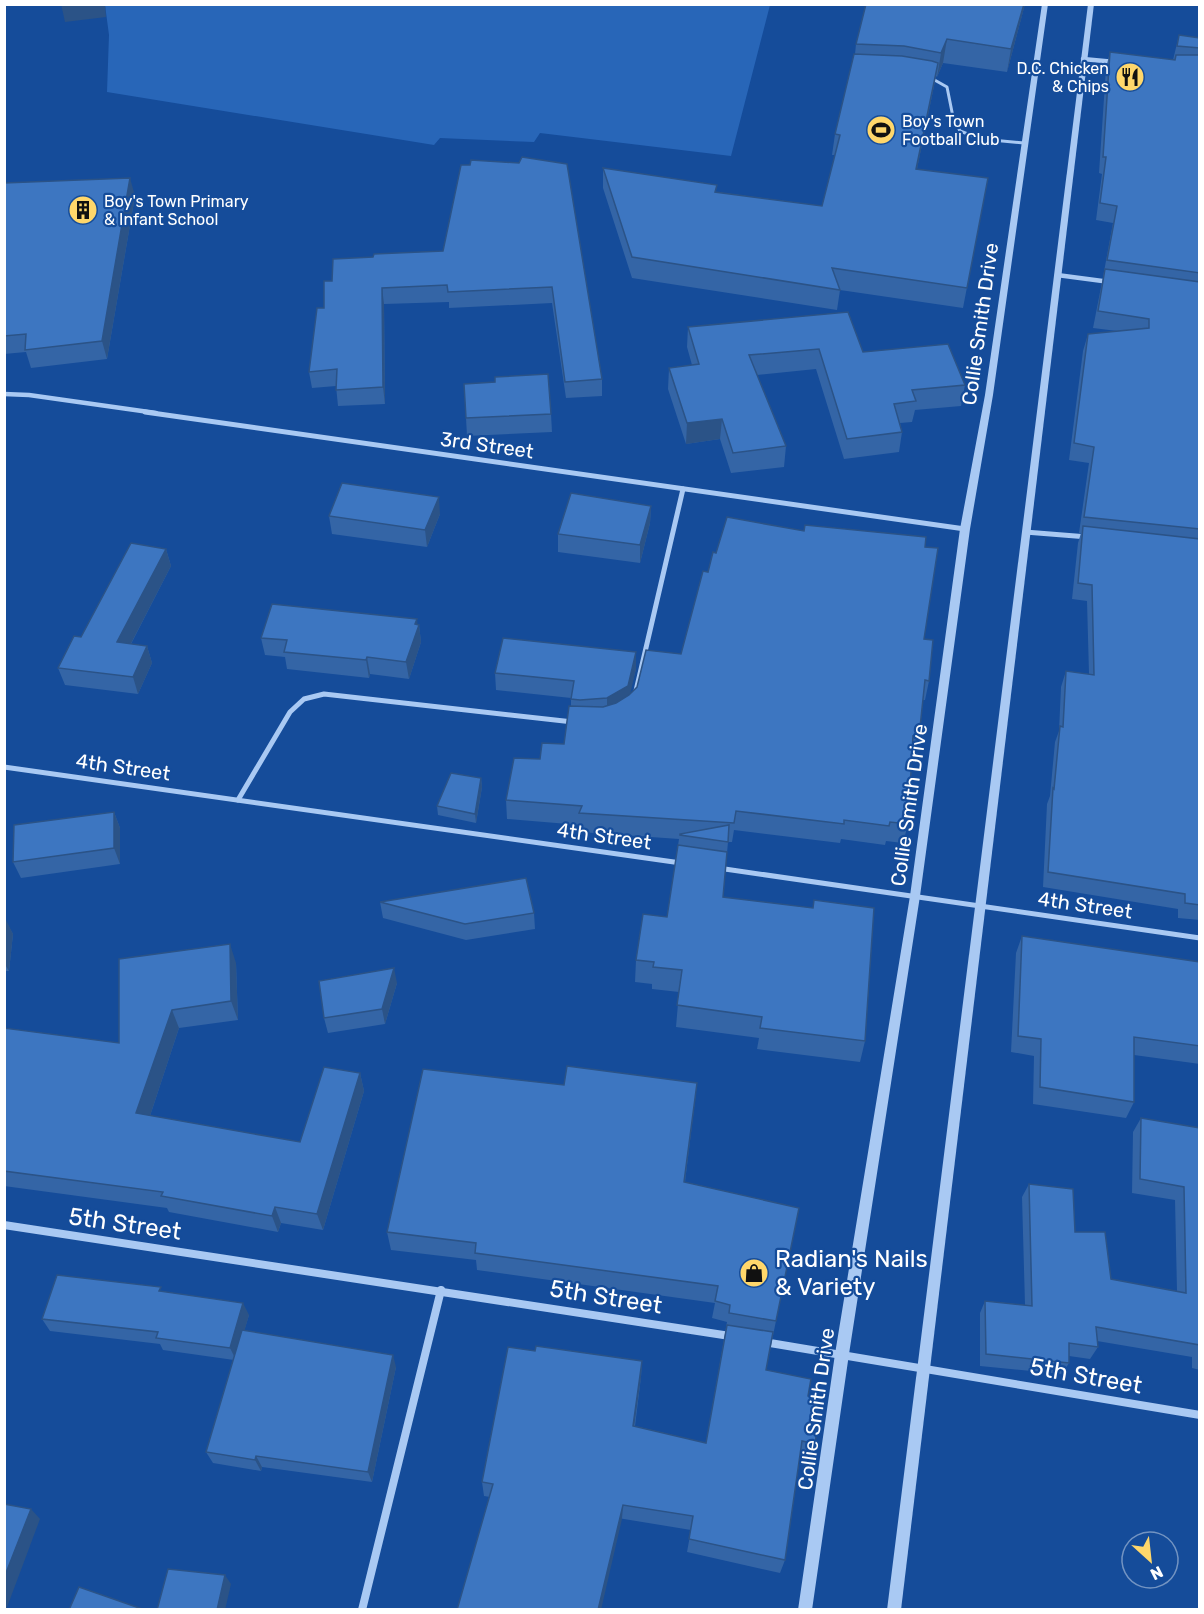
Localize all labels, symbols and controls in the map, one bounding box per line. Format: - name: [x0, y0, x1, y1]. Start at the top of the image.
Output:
- place label: D.C. Chicken & Chips: [1016, 59, 1109, 96]
- restaurant icon: D.C. Chicken & Chips: [1114, 61, 1146, 93]
- place label: Boy's Town Football Club: [902, 112, 999, 149]
- sports icon: Boy's Town Football Club: [865, 114, 897, 146]
- place label: Boy's Town Primary & Infant School: [104, 192, 249, 229]
- building icon: Boy's Town Primary & Infant School: [67, 194, 99, 226]
- street label: Collie Smith Drive: [957, 241, 1003, 407]
- street label: 3rd Street: [439, 427, 535, 463]
- street label: Collie Smith Drive: [886, 722, 932, 888]
- street label: 4th Street: [74, 748, 172, 786]
- street label: 4th Street: [555, 817, 653, 855]
- street label: 4th Street: [1036, 886, 1134, 924]
- street label: 5th Street: [67, 1202, 183, 1246]
- place label: Radian's Nails & Variety: [775, 1245, 928, 1301]
- shop icon: Radian's Nails & Variety: [738, 1257, 770, 1289]
- street label: 5th Street: [548, 1274, 664, 1320]
- street label: Collie Smith Drive: [793, 1326, 839, 1492]
- street label: 5th Street: [1028, 1352, 1144, 1400]
- north arrow: [1120, 1530, 1180, 1590]
- text: N: [1147, 1562, 1166, 1584]

